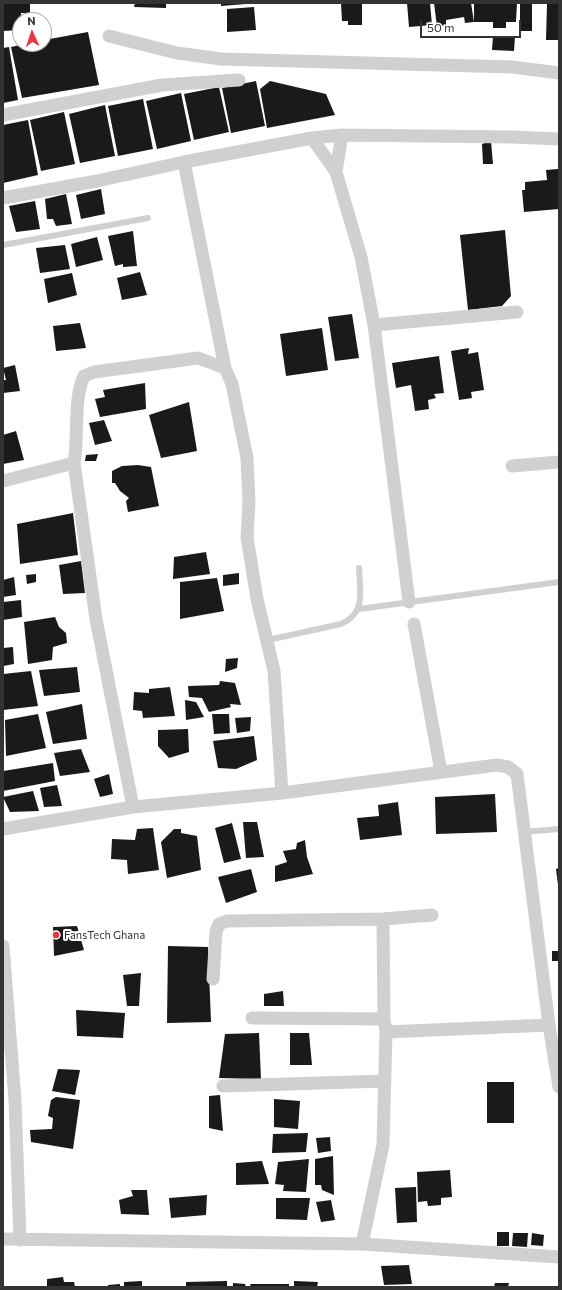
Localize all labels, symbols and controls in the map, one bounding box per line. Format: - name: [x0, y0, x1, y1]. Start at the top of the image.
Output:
- north arrow: [12, 12, 52, 52]
- scale bar: [422, 12, 523, 38]
- text: N: [27, 14, 36, 27]
- text: 50 m: [427, 20, 455, 34]
- place label: FansTech Ghana: [64, 928, 145, 942]
- marker: FansTech Ghana: [51, 930, 61, 940]

